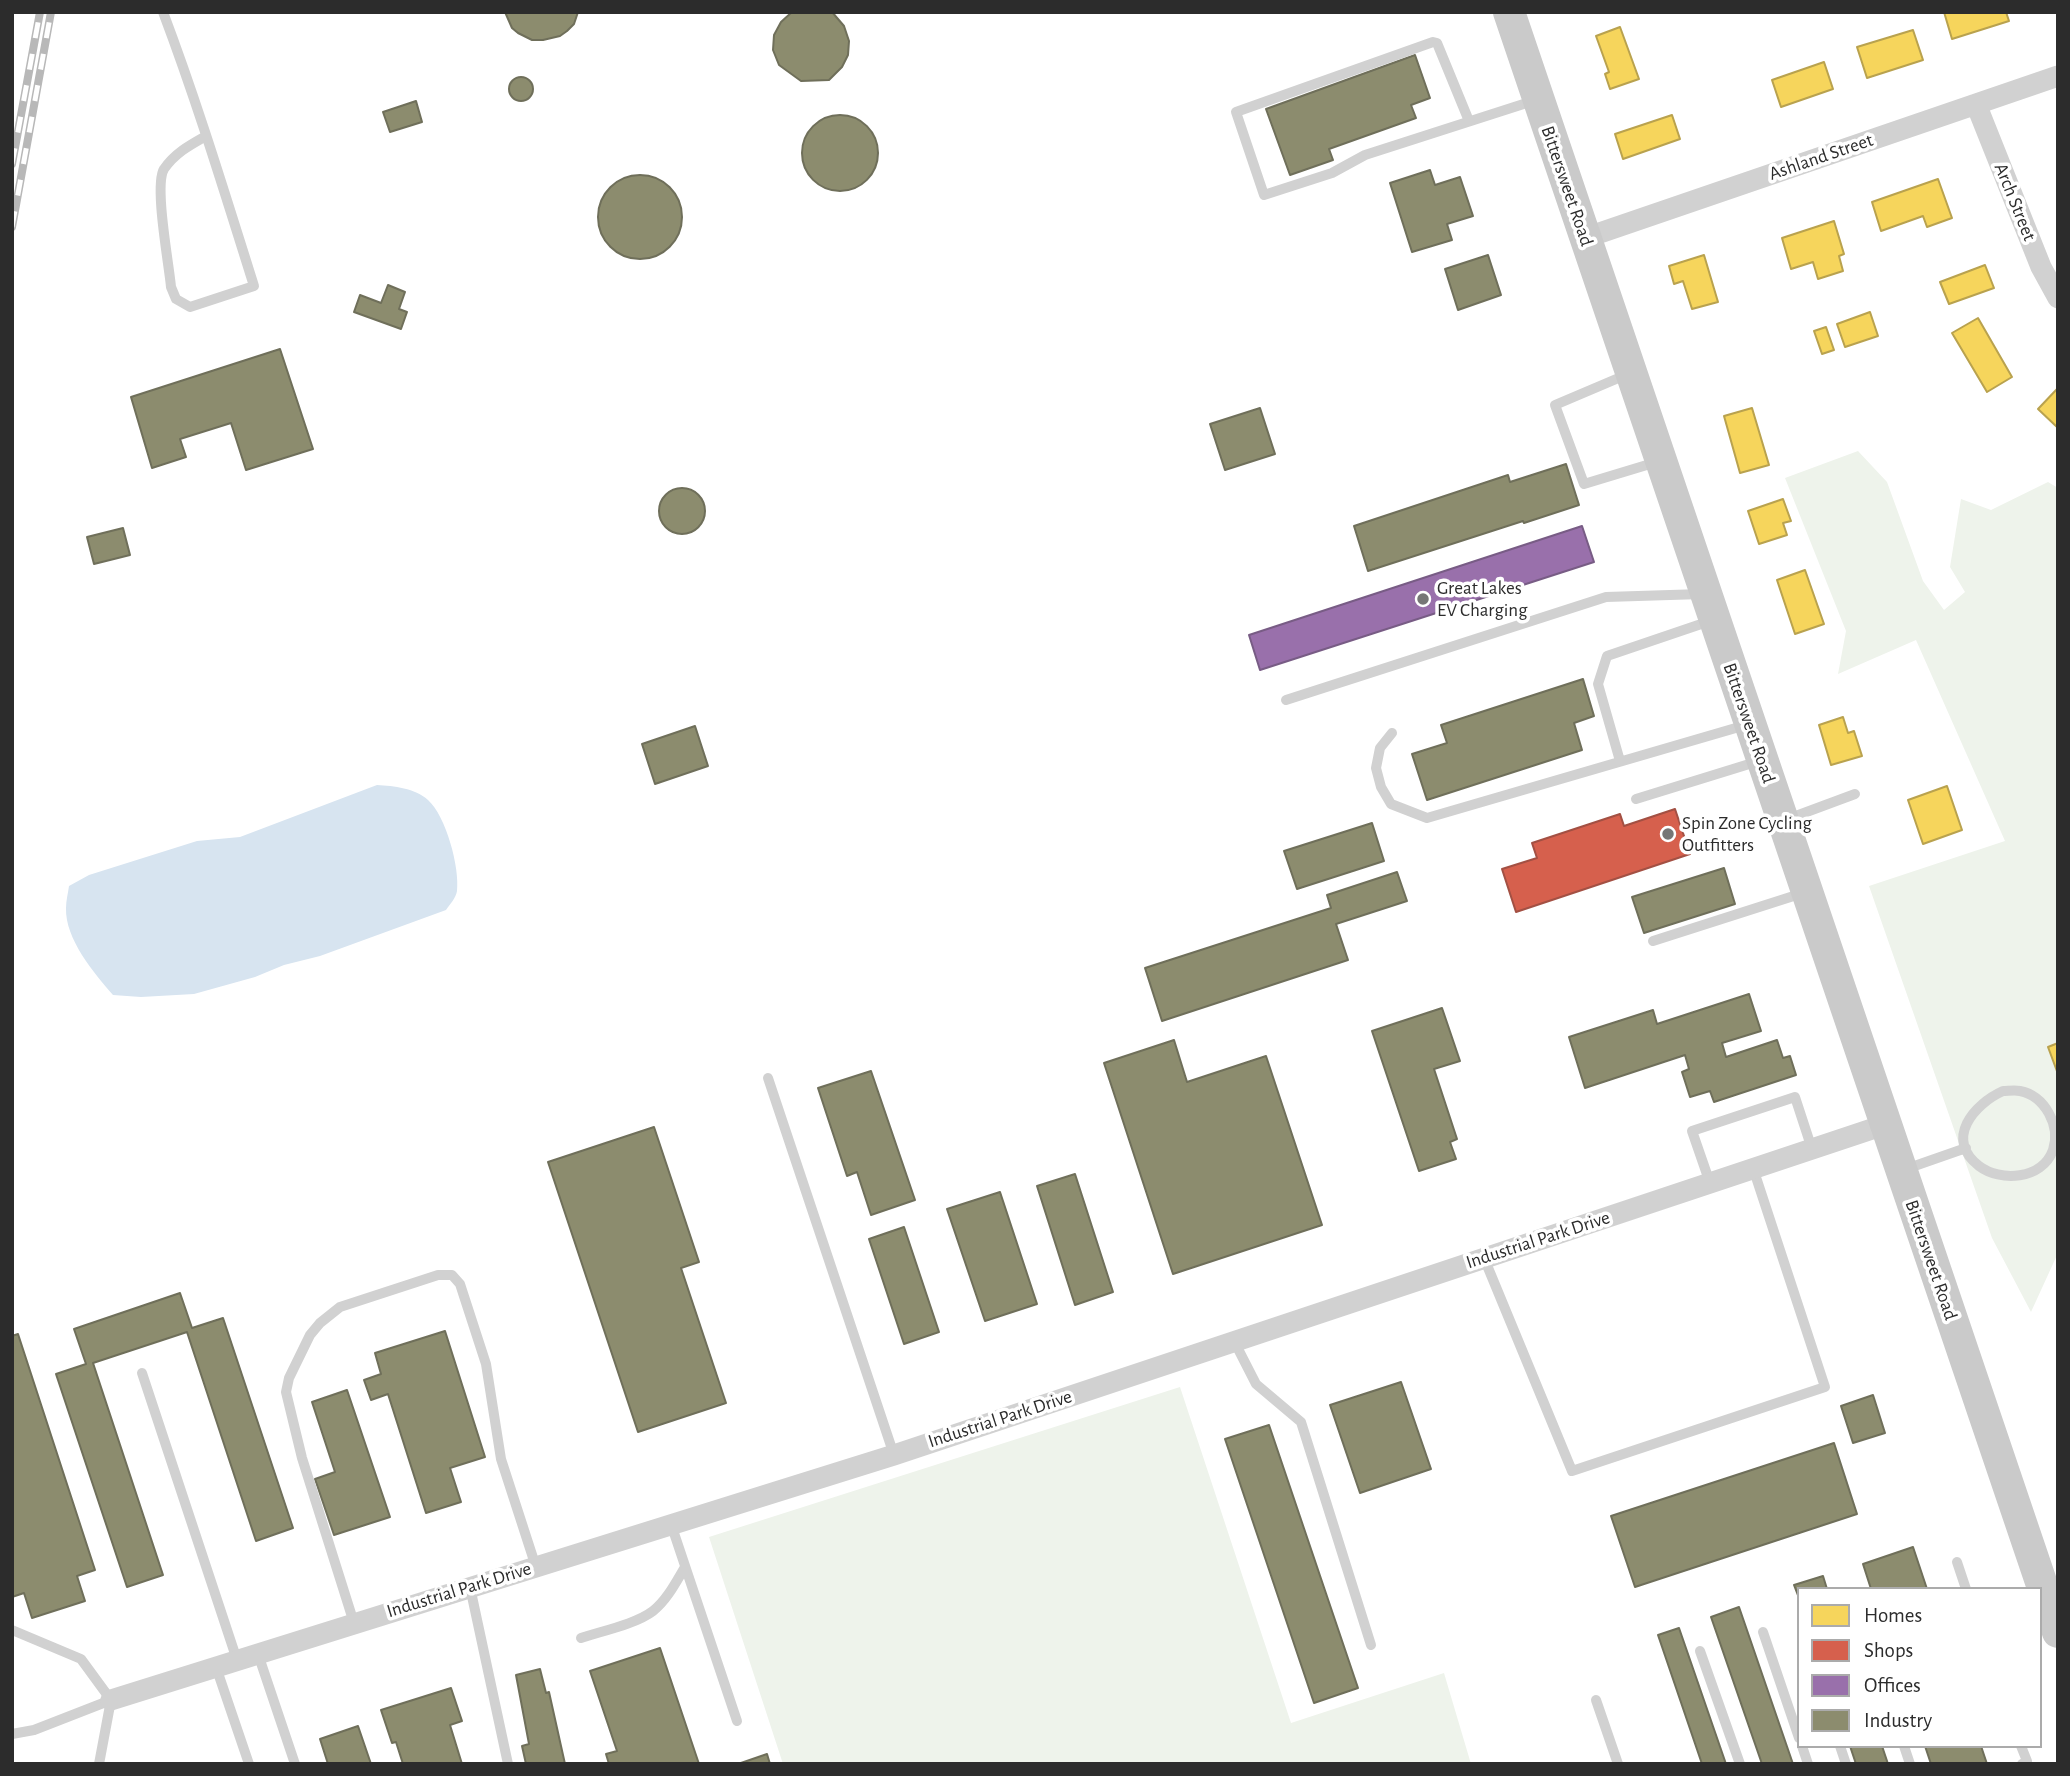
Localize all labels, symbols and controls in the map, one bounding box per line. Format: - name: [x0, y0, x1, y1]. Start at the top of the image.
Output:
- street label: Bittersweet Road: [1536, 123, 1598, 249]
- street label: Ashland Street: [1766, 129, 1876, 185]
- street label: Arch Street: [1989, 160, 2041, 244]
- place label: Great Lakes EV Charging: [1437, 577, 1527, 621]
- marker: Great Lakes EV Charging: [1415, 591, 1431, 607]
- street label: Bittersweet Road: [1718, 660, 1780, 786]
- place label: Spin Zone Cycling Outfitters: [1682, 812, 1812, 856]
- marker: Spin Zone Cycling Outfitters: [1660, 826, 1676, 842]
- street label: Bittersweet Road: [1900, 1197, 1962, 1323]
- street label: Industrial Park Drive: [1463, 1206, 1613, 1274]
- street label: Industrial Park Drive: [925, 1385, 1075, 1453]
- street label: Industrial Park Drive: [384, 1557, 534, 1623]
- legend: [1797, 1587, 2042, 1748]
- text: Homes: [1864, 1605, 1922, 1626]
- text: Shops: [1864, 1640, 1913, 1661]
- text: Offices: [1864, 1675, 1921, 1696]
- text: Industry: [1864, 1710, 1932, 1731]

